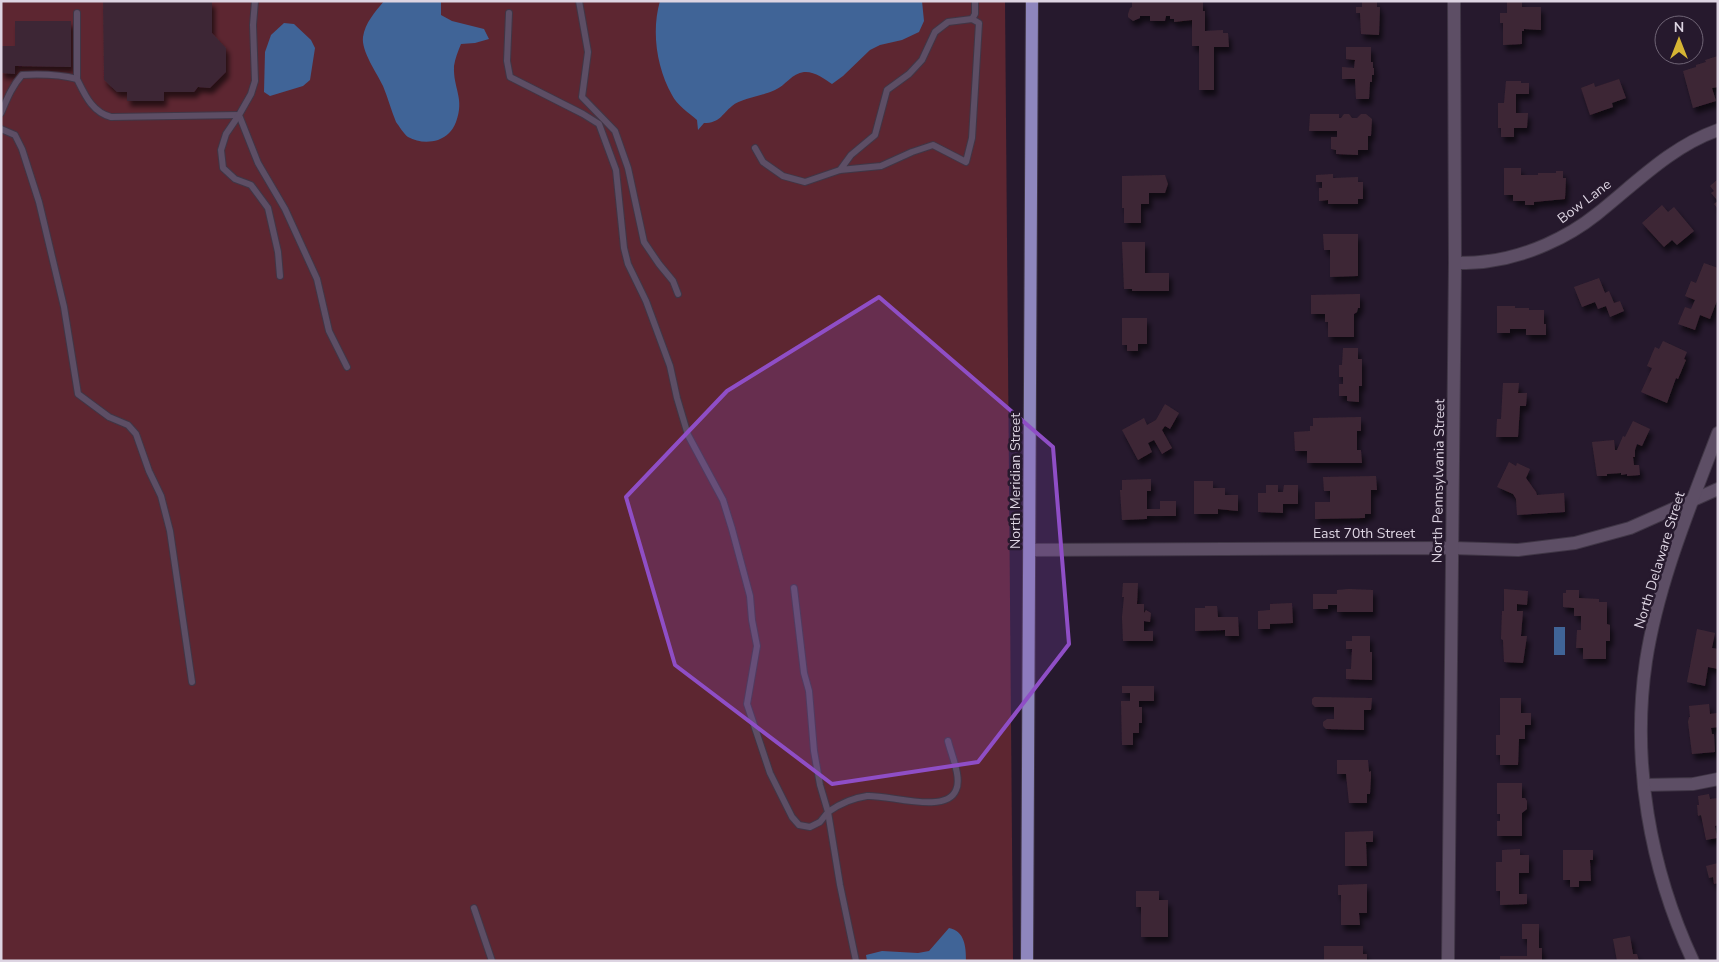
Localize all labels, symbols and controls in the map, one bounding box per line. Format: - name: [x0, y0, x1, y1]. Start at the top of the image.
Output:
- north arrow: [1654, 15, 1704, 65]
- text: N: [1674, 18, 1684, 37]
- street label: Bow Lane: [1553, 175, 1615, 228]
- street label: North Pennsylvania Street: [1428, 398, 1449, 563]
- street label: North Meridian Street: [1006, 413, 1025, 549]
- street label: North Delaware Street: [1630, 489, 1689, 631]
- street label: East 70th Street: [1313, 524, 1415, 543]

